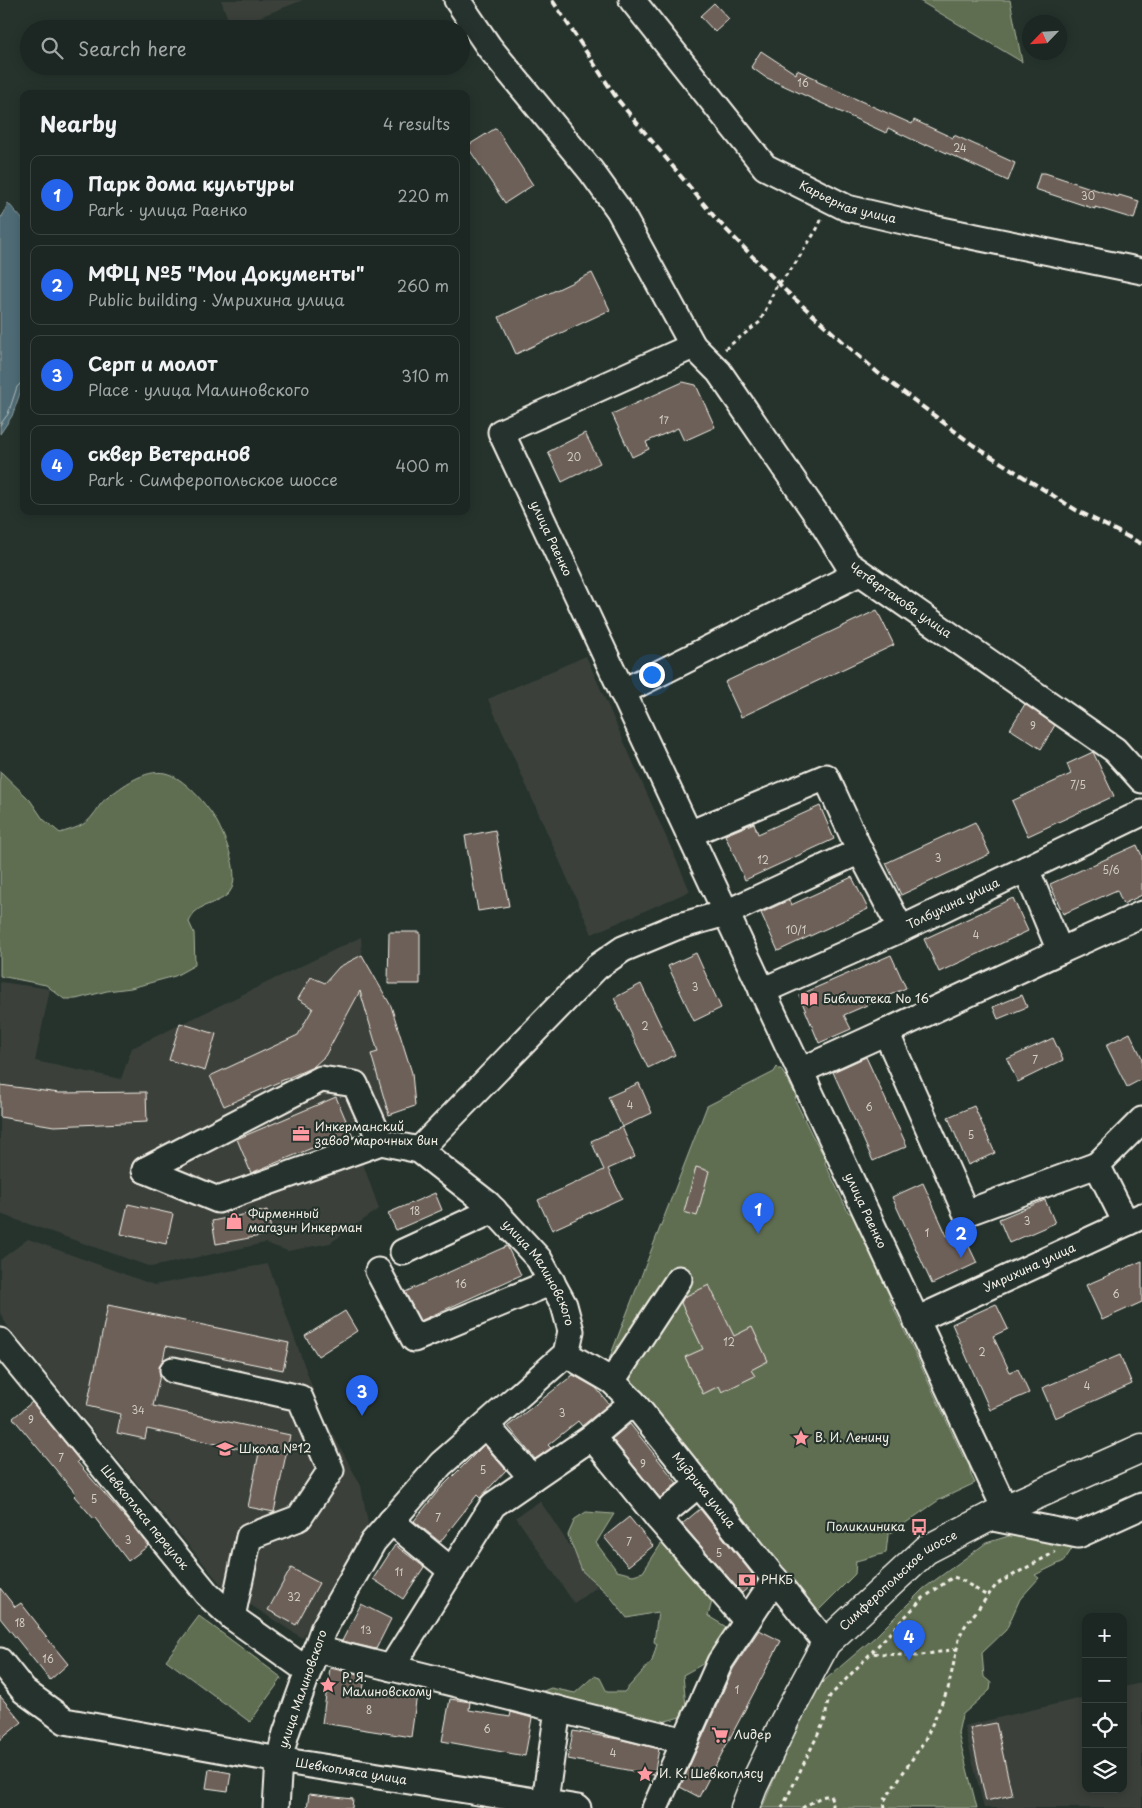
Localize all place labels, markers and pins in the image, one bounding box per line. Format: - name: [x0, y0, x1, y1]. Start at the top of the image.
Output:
- library icon: Библиотека No 16: [799, 989, 819, 1009]
- place label: Библиотека No 16: [823, 989, 929, 1007]
- place label: Инкерманский завод марочных вин: [314, 1117, 438, 1149]
- office icon: Инкерманский завод марочных вин: [291, 1124, 311, 1144]
- pin: 1: [742, 1193, 774, 1234]
- place label: Фирменный магазин Инкерман: [248, 1204, 363, 1236]
- shop icon: Фирменный магазин Инкерман: [224, 1211, 244, 1231]
- pin: 2: [945, 1217, 977, 1258]
- pin: 3: [346, 1375, 378, 1416]
- place icon: В. И. Ленину: [791, 1428, 811, 1448]
- place label: В. И. Ленину: [815, 1428, 889, 1446]
- school or university icon: Школа №12: [215, 1439, 235, 1459]
- place label: Школа №12: [239, 1439, 311, 1457]
- place label: Поликлиника: [826, 1517, 905, 1535]
- bus stop icon: Поликлиника: [909, 1517, 929, 1537]
- bank icon: РНКБ: [737, 1570, 757, 1590]
- place label: РНКБ: [761, 1570, 793, 1588]
- pin: 4: [893, 1620, 925, 1661]
- place label: Р. Я. Малиновскому: [342, 1668, 432, 1700]
- place icon: Р. Я. Малиновскому: [318, 1675, 338, 1695]
- supermarket icon: Лидер: [710, 1725, 730, 1745]
- place label: Лидер: [734, 1725, 771, 1743]
- place icon: И. К. Шевкоплясу: [635, 1764, 655, 1784]
- place label: И. К. Шевкоплясу: [659, 1764, 764, 1782]

